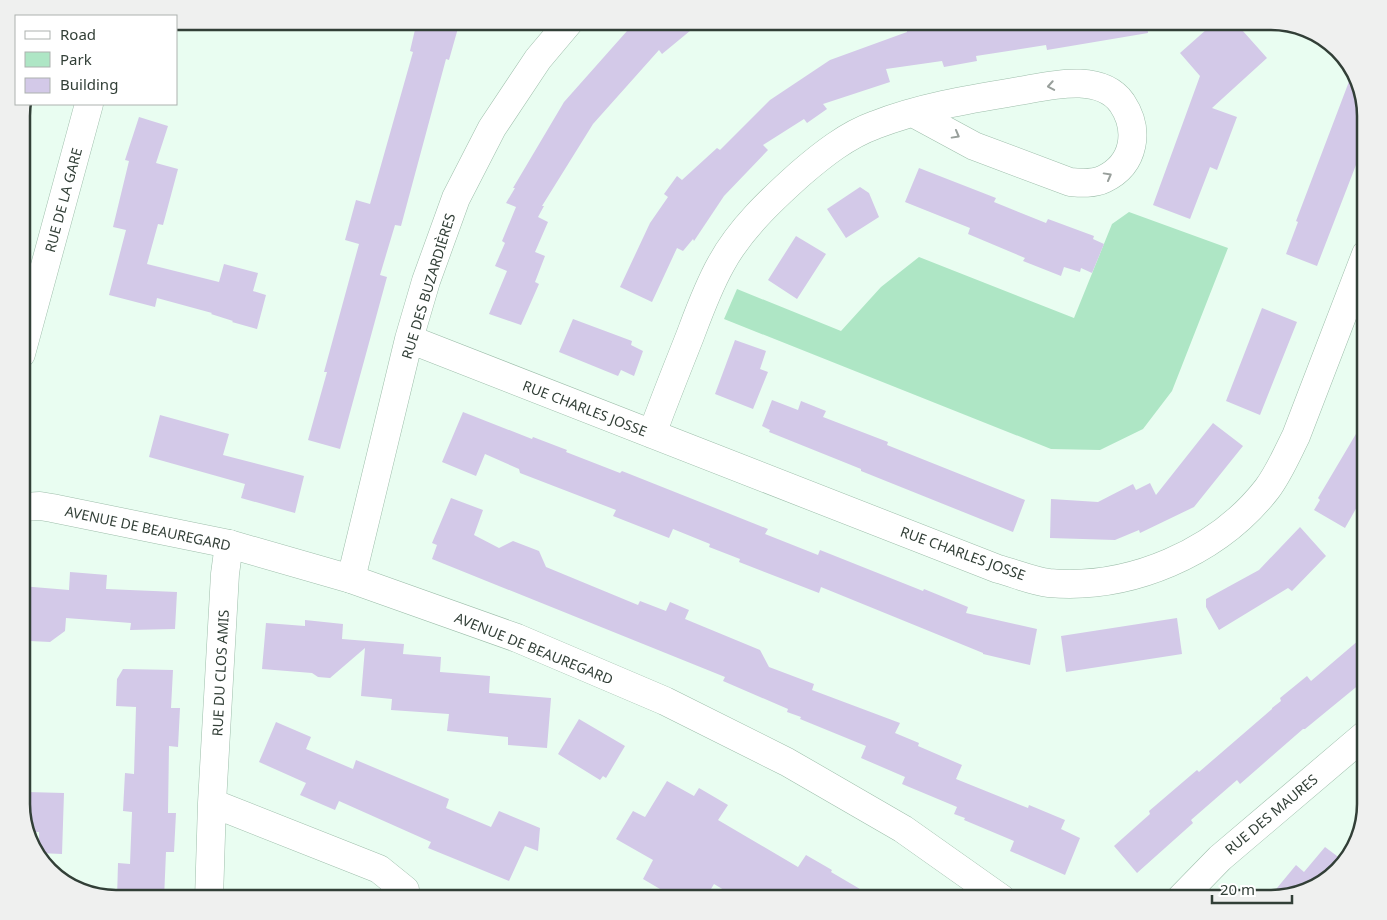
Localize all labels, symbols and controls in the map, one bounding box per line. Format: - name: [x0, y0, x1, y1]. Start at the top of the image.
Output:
- legend: [15, 15, 178, 105]
- text: Road: [60, 24, 96, 44]
- text: Park: [60, 49, 92, 69]
- text: Building: [60, 74, 118, 94]
- one-way arrow: [1046, 80, 1055, 90]
- one-way arrow: [951, 129, 960, 139]
- street label: RUE DE LA GARE: [40, 146, 86, 254]
- one-way arrow: [1102, 172, 1111, 182]
- street label: RUE DES BUZARDIÈRES: [397, 210, 459, 361]
- street label: RUE CHARLES JOSSE: [520, 376, 650, 440]
- street label: AVENUE DE BEAUREGARD: [63, 501, 233, 555]
- street label: RUE CHARLES JOSSE: [898, 522, 1028, 584]
- street label: AVENUE DE BEAUREGARD: [452, 608, 616, 688]
- street label: RUE DU CLOS AMIS: [207, 609, 233, 737]
- street label: RUE DES MAURES: [1221, 769, 1322, 858]
- scale bar: [1212, 872, 1292, 904]
- text: 20 m: [1220, 879, 1255, 899]

